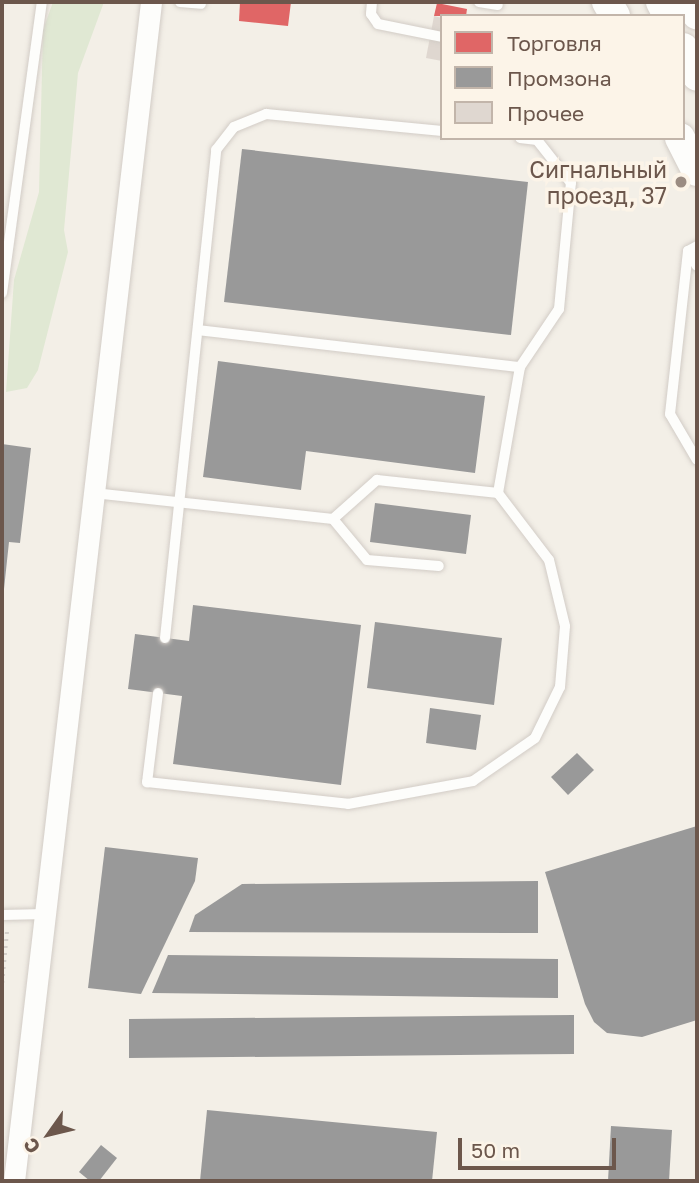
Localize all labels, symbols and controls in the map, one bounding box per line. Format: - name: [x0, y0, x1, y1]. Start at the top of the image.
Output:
- legend: [440, 14, 685, 140]
- text: Торговля: [507, 30, 602, 56]
- text: Промзона: [507, 65, 612, 91]
- text: Прочее: [507, 100, 584, 126]
- place label: Сигнальный проезд, 37: [529, 155, 667, 209]
- marker: Сигнальный проезд, 37: [673, 174, 689, 190]
- north arrow: [14, 1099, 84, 1169]
- scale bar: [461, 1124, 618, 1168]
- text: С: [18, 1134, 44, 1158]
- text: 50 m: [471, 1137, 520, 1163]

